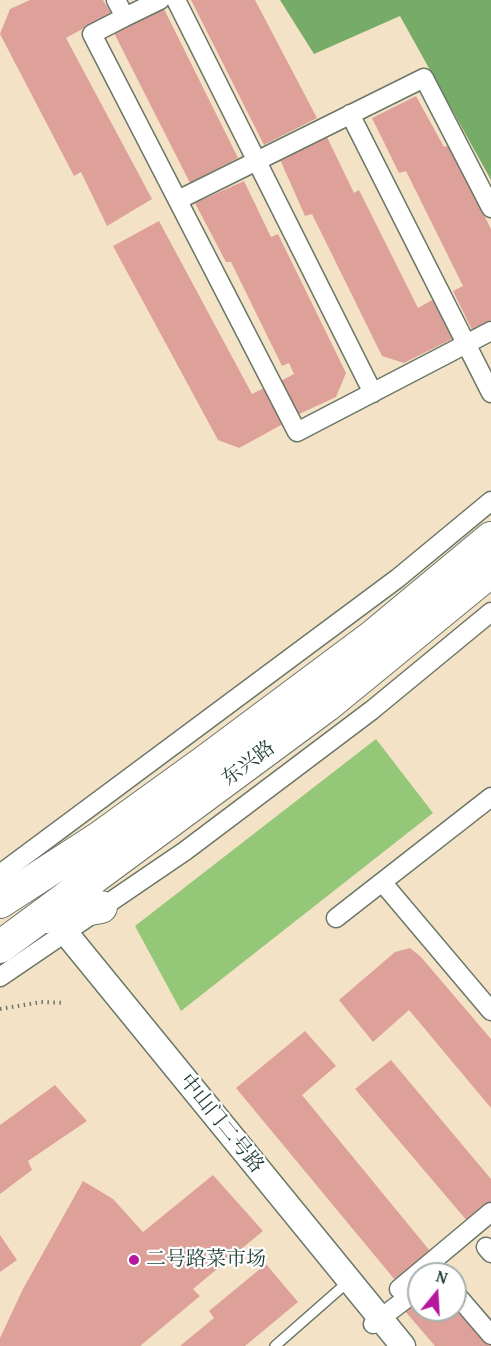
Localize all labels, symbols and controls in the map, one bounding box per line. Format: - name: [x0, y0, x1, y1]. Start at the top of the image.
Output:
- street label: 东兴路: [218, 736, 280, 792]
- street label: 中山门二号路: [174, 1070, 268, 1178]
- place label: 二号路菜市场: [146, 1248, 266, 1272]
- marker: 二号路菜市场: [127, 1253, 141, 1267]
- north arrow: [407, 1262, 467, 1322]
- text: N: [433, 1264, 451, 1290]

